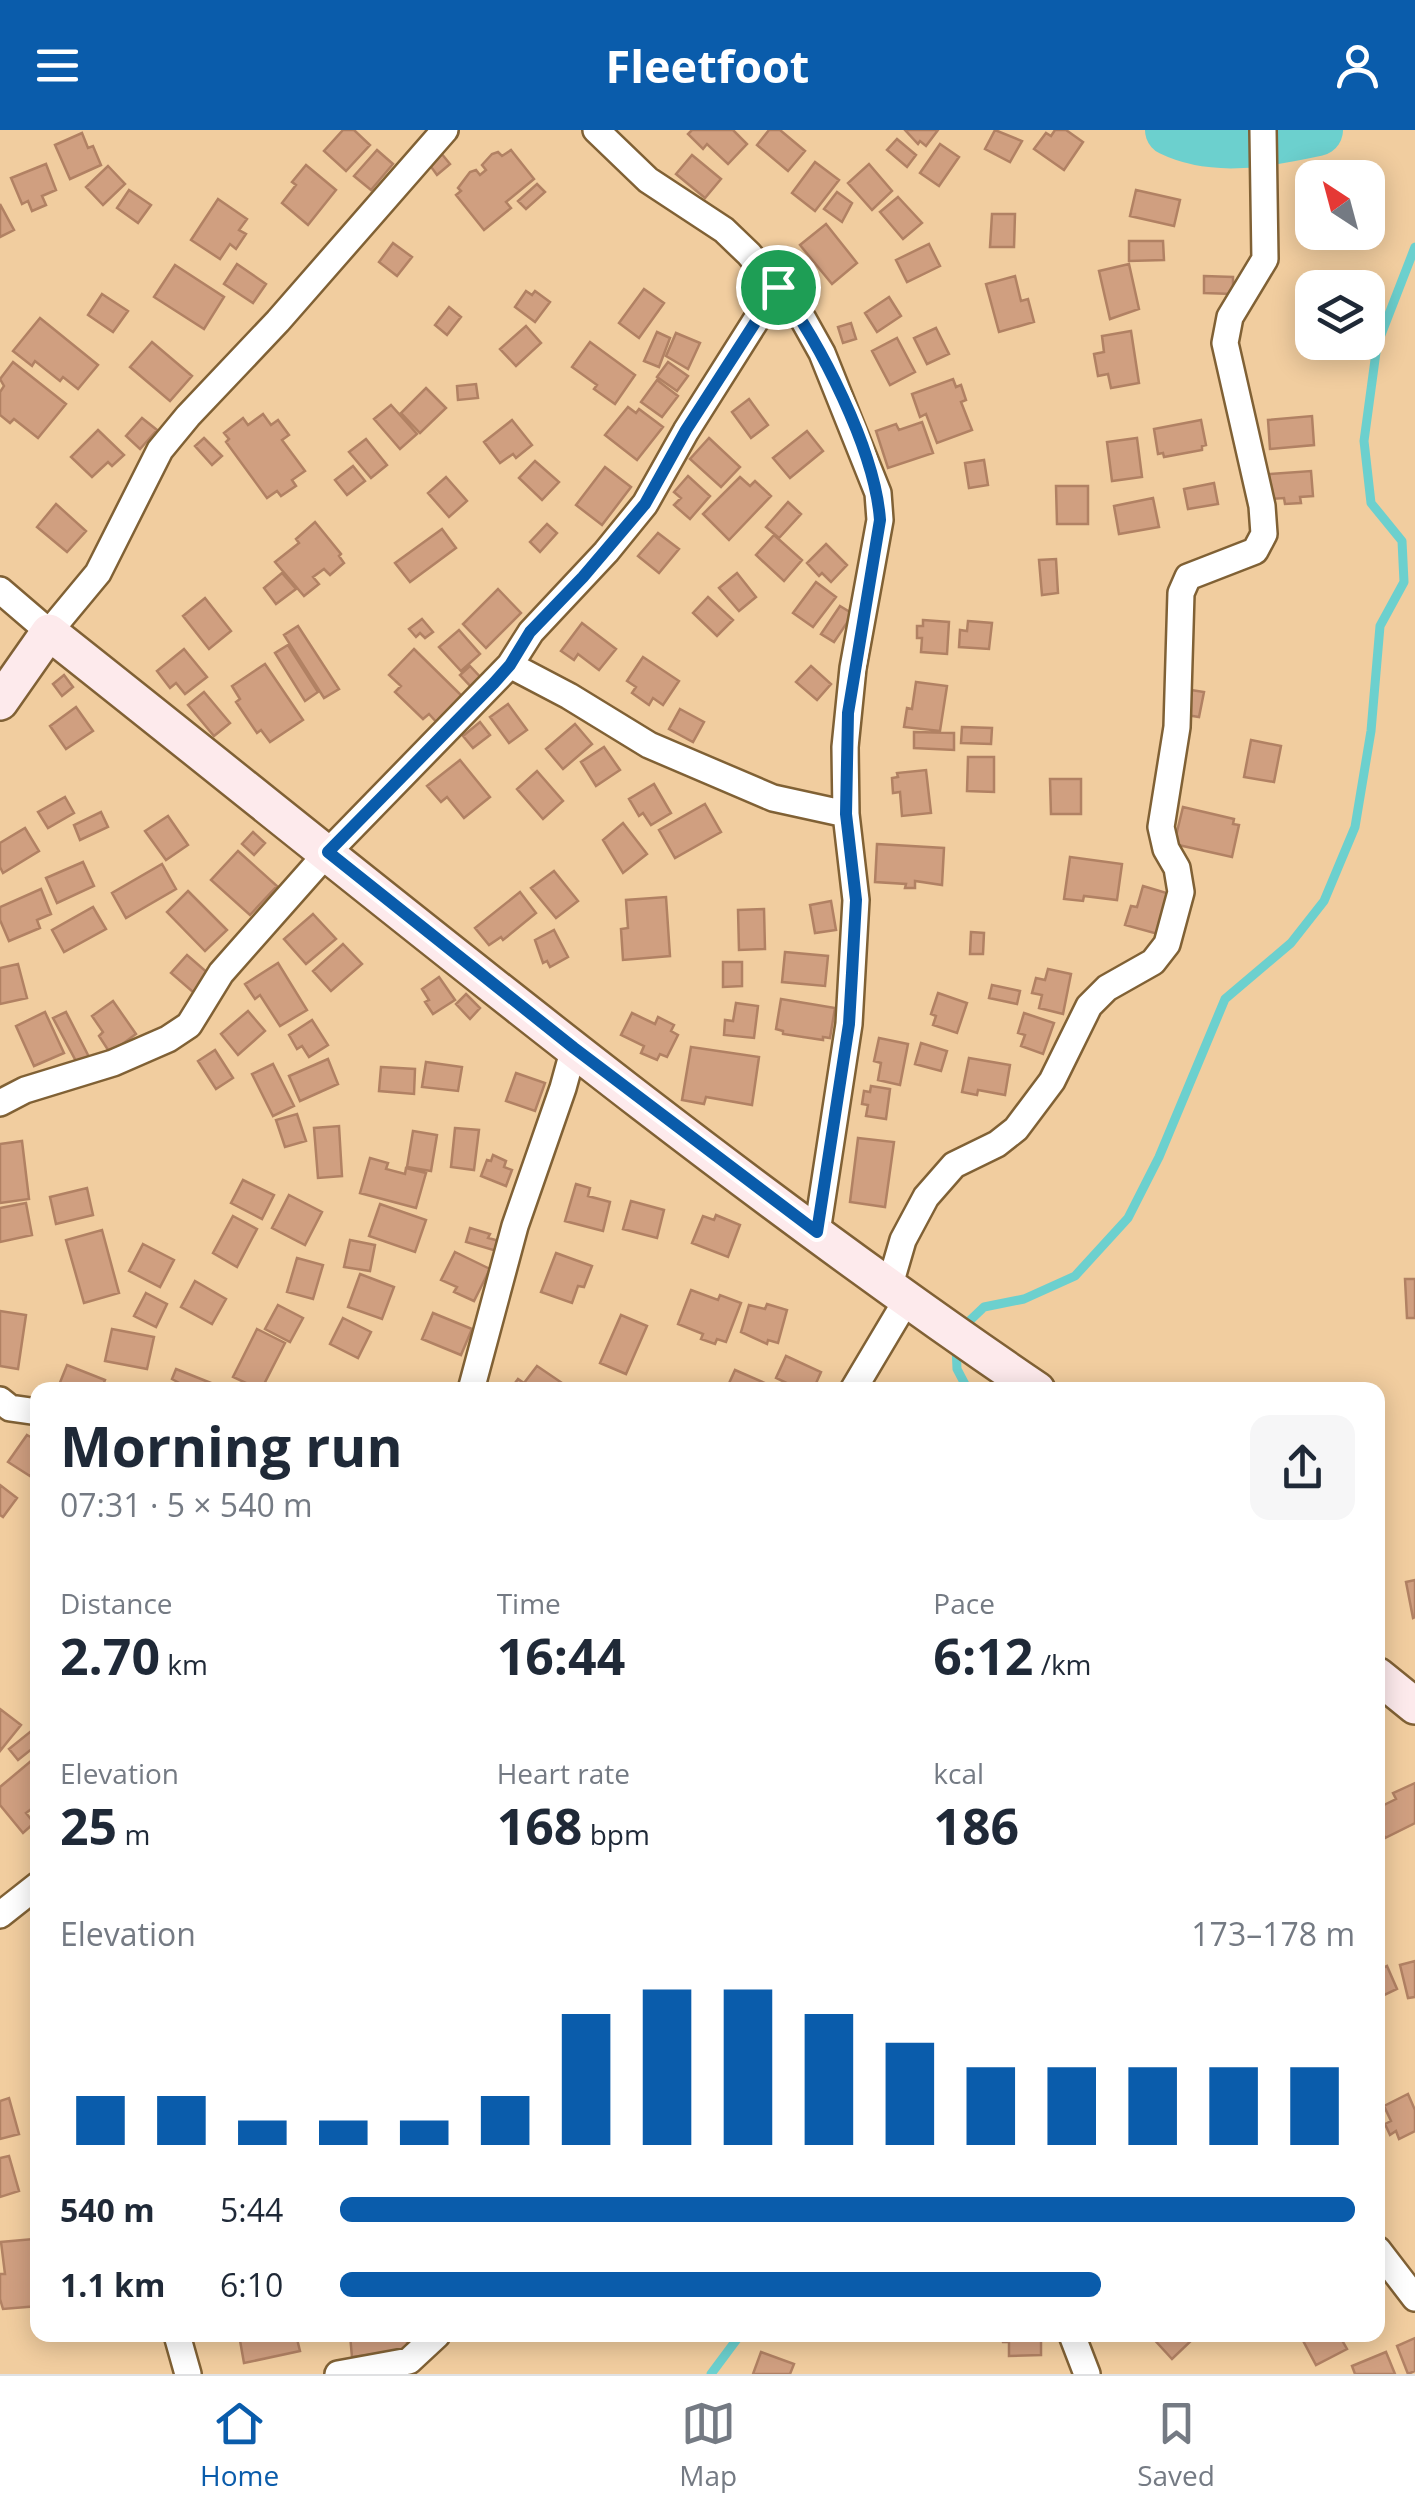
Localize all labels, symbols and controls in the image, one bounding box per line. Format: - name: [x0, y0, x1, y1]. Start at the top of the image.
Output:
- text: Fleetfoot: [606, 35, 809, 96]
- icon: menu: [30, 38, 85, 93]
- icon: person: [1330, 38, 1385, 93]
- north arrow: [1295, 160, 1385, 250]
- map controls: [1295, 160, 1385, 360]
- pin: [736, 245, 821, 330]
- icon: arrive: [751, 260, 806, 315]
- button: layers: [1295, 270, 1385, 360]
- text: Morning run: [60, 1408, 403, 1483]
- button: share: [1250, 1415, 1355, 1520]
- text: 07:31 · 5 × 540 m: [60, 1483, 313, 1526]
- text: Distance: [60, 1584, 173, 1622]
- text: Time: [497, 1584, 561, 1622]
- text: Pace: [933, 1584, 995, 1622]
- text: 2.70: [60, 1622, 160, 1690]
- text: 16:44: [497, 1622, 625, 1690]
- text: 6:12: [933, 1622, 1033, 1690]
- text: km: [160, 1645, 208, 1683]
- text: /km: [1033, 1645, 1092, 1683]
- text: Elevation: [60, 1754, 179, 1792]
- text: Heart rate: [497, 1754, 630, 1792]
- text: kcal: [933, 1754, 984, 1792]
- text: 25: [60, 1792, 117, 1860]
- text: 168: [497, 1792, 582, 1860]
- text: 186: [933, 1792, 1019, 1860]
- text: m: [117, 1815, 150, 1853]
- text: bpm: [582, 1815, 650, 1853]
- text: Elevation: [60, 1912, 196, 1955]
- text: 173–178 m: [1191, 1912, 1355, 1955]
- text: 540 m: [60, 2188, 155, 2231]
- text: 5:44: [220, 2188, 283, 2231]
- text: 1.1 km: [60, 2263, 165, 2306]
- text: 6:10: [220, 2263, 283, 2306]
- tab: Home: [200, 2396, 279, 2494]
- tab: Map: [679, 2396, 737, 2494]
- tab: Saved: [1137, 2396, 1215, 2494]

